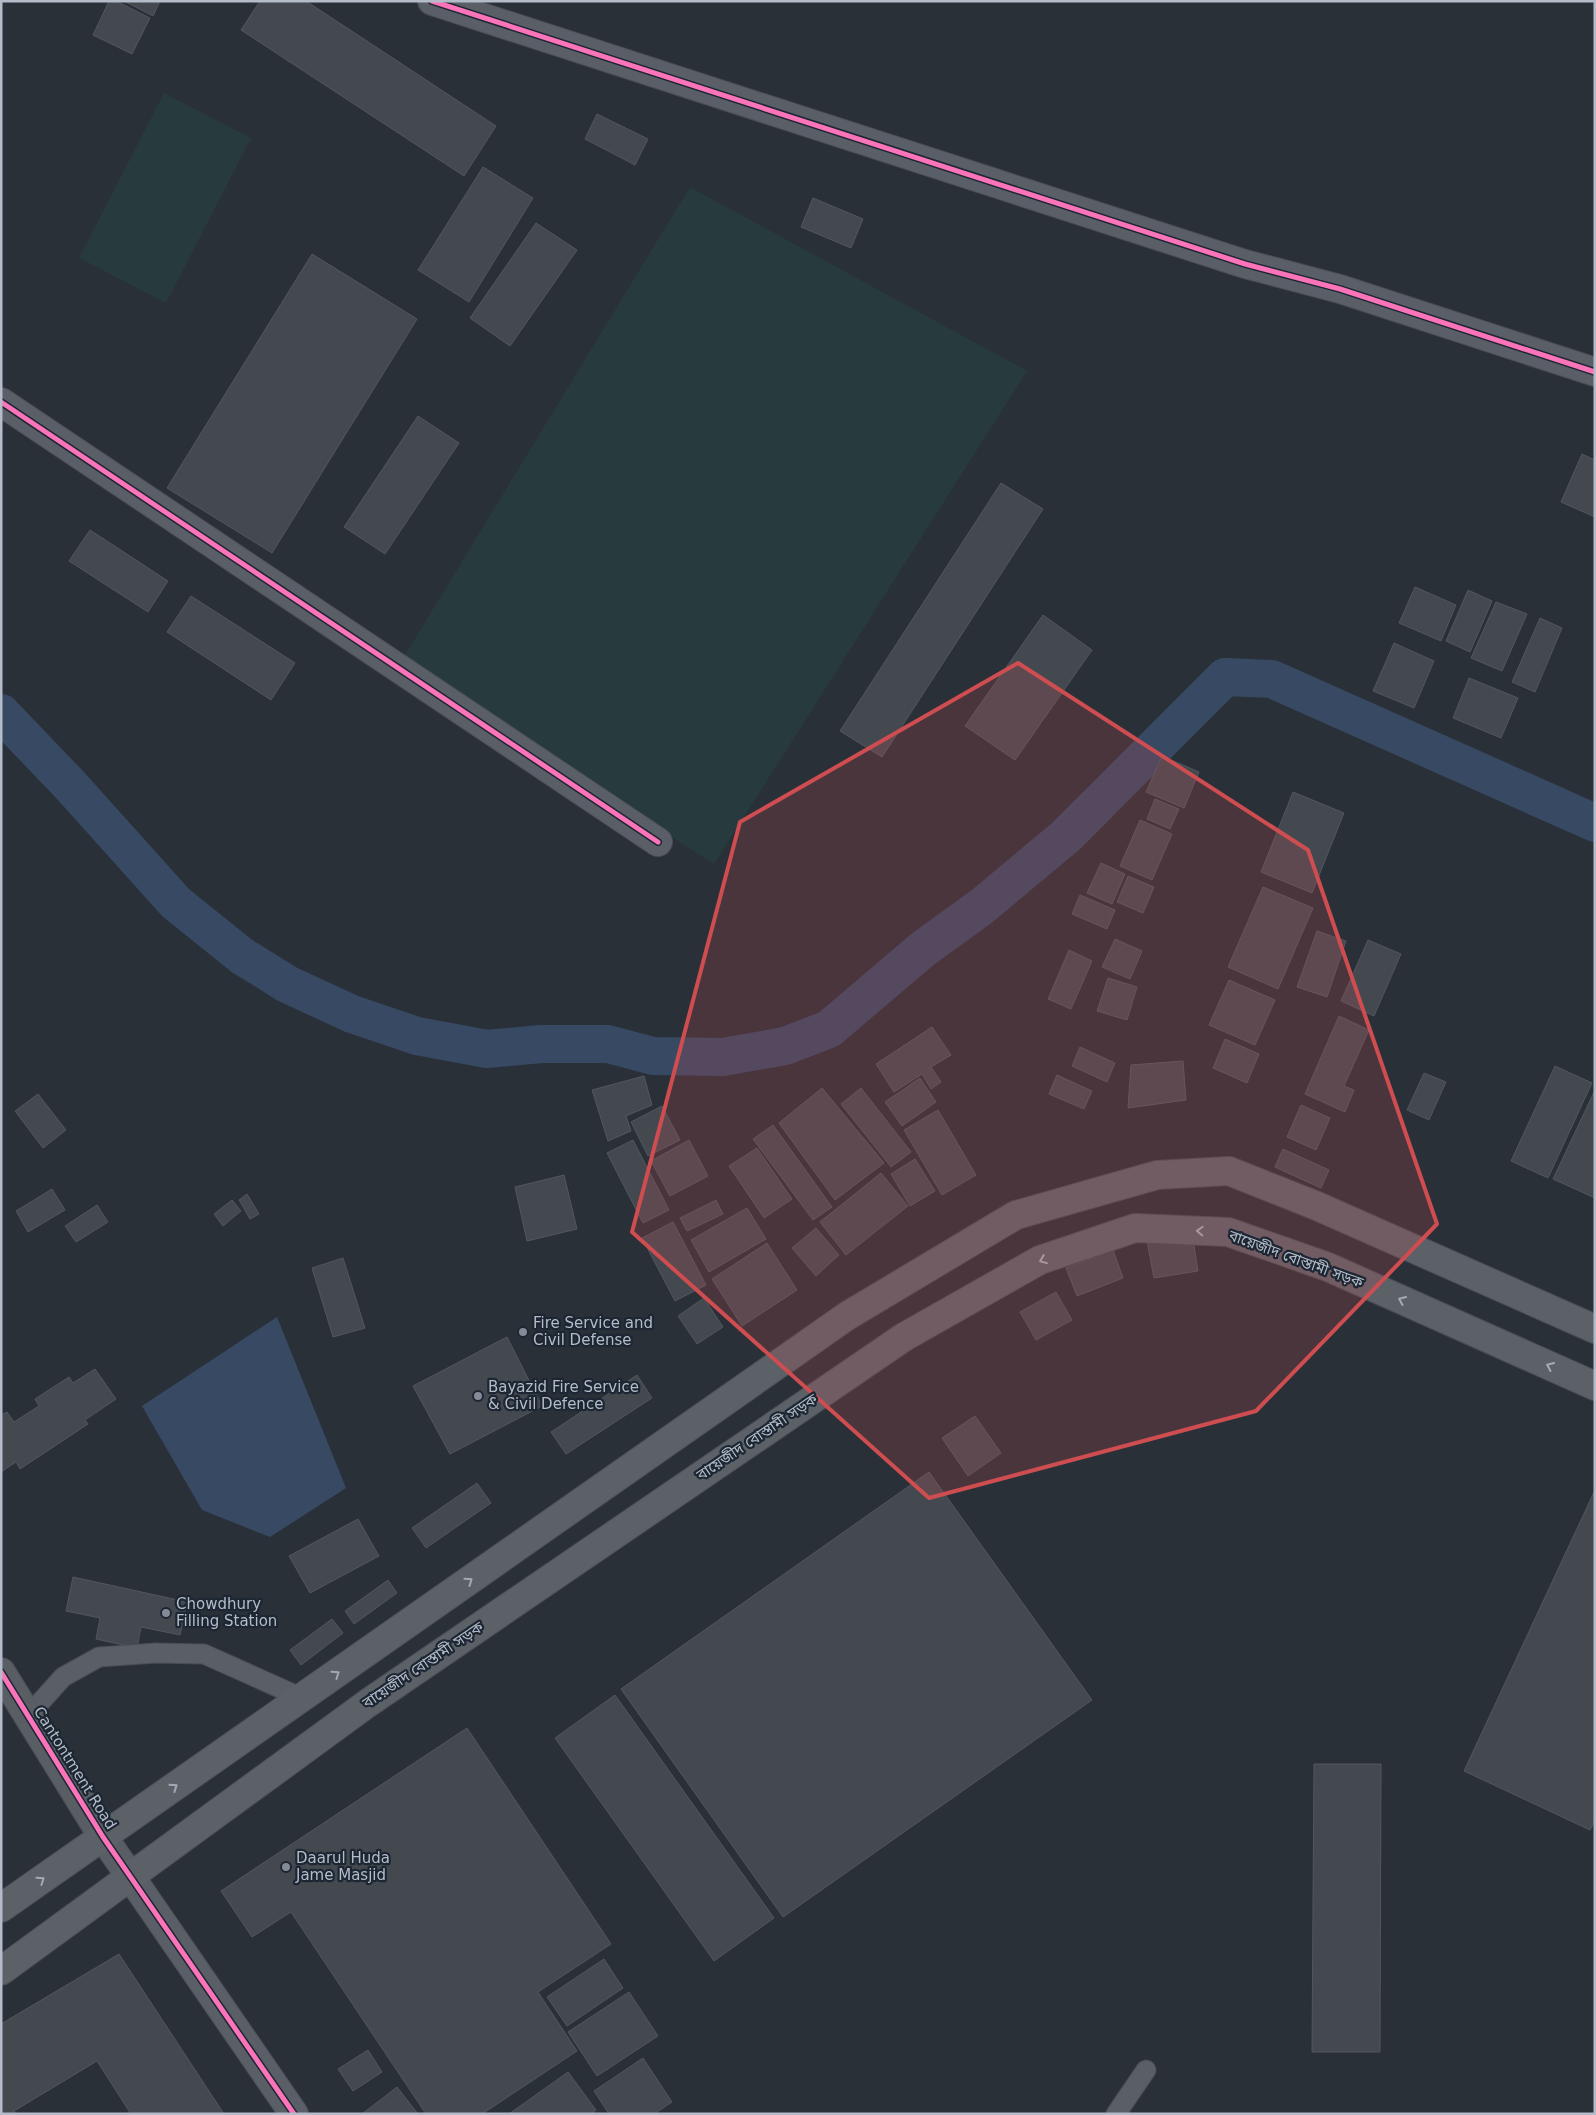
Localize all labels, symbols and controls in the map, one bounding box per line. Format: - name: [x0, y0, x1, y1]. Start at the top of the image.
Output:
- one-way arrow: [1196, 1225, 1204, 1236]
- street label: বায়েজীদ বোস্তামী সড়ক: [1225, 1226, 1367, 1292]
- one-way arrow: [1039, 1253, 1048, 1264]
- one-way arrow: [1398, 1295, 1407, 1306]
- place label: Fire Service and Civil Defense: [533, 1314, 653, 1349]
- marker: Fire Service and Civil Defense: [517, 1326, 529, 1338]
- one-way arrow: [1546, 1362, 1555, 1372]
- place label: Bayazid Fire Service & Civil Defence: [488, 1378, 639, 1413]
- street label: বায়েজীদ বোস্তামী সড়ক: [692, 1389, 822, 1485]
- marker: Bayazid Fire Service & Civil Defence: [472, 1390, 484, 1402]
- one-way arrow: [463, 1578, 473, 1587]
- place label: Chowdhury Filling Station: [176, 1595, 277, 1630]
- marker: Chowdhury Filling Station: [160, 1607, 172, 1619]
- street label: বায়েজীদ বোস্তামী সড়ক: [358, 1617, 488, 1713]
- one-way arrow: [330, 1671, 340, 1680]
- street label: Cantontment Road: [30, 1703, 120, 1833]
- one-way arrow: [168, 1784, 178, 1793]
- place label: Daarul Huda Jame Masjid: [295, 1849, 390, 1884]
- marker: Daarul Huda Jame Masjid: [280, 1861, 292, 1873]
- one-way arrow: [35, 1877, 45, 1886]

